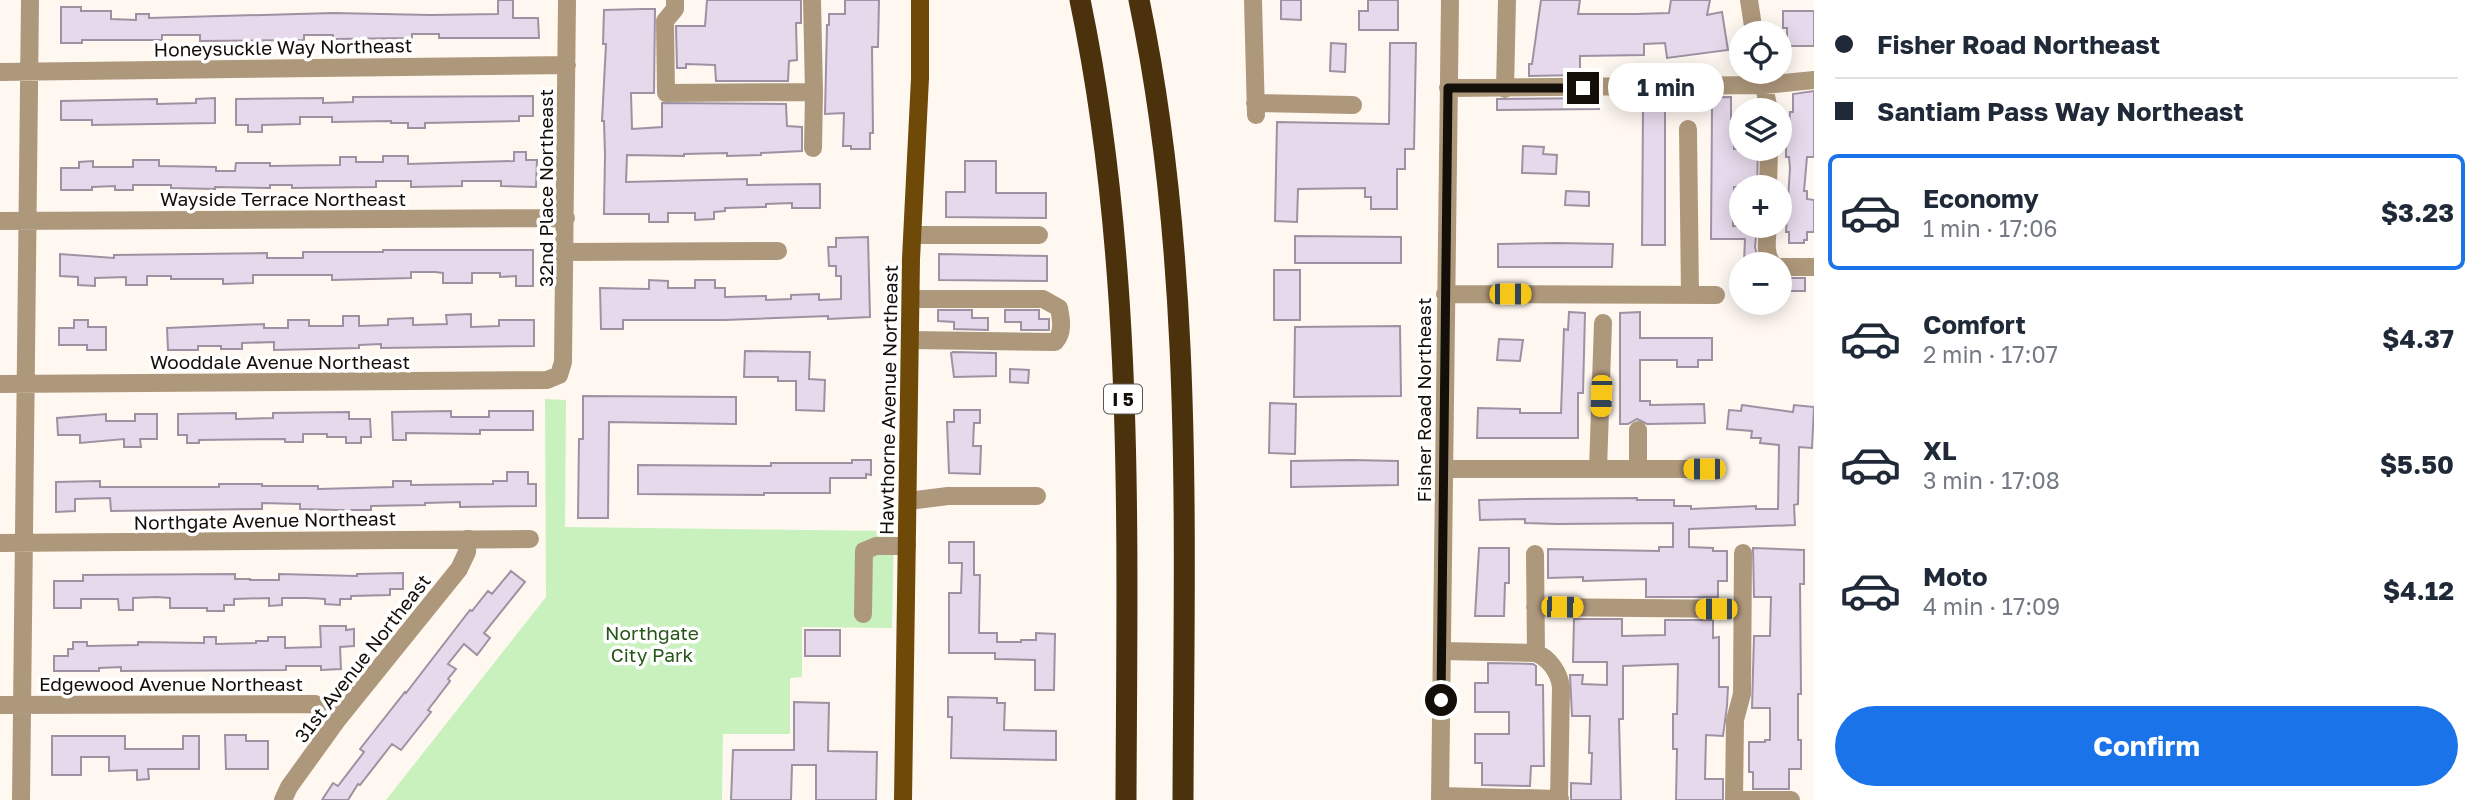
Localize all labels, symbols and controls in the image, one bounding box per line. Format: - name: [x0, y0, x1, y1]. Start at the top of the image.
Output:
- map controls: [1729, 21, 1792, 315]
- button: locate: [1729, 21, 1792, 84]
- text: Fisher Road Northeast: [1877, 29, 2160, 60]
- street label: Honeysuckle Way Northeast: [153, 33, 413, 61]
- callout: 1 min: [1608, 64, 1723, 112]
- route end: [1567, 72, 1599, 104]
- text: 1 min: [1637, 73, 1695, 101]
- street label: 32nd Place Northeast: [534, 89, 557, 287]
- text: Santiam Pass Way Northeast: [1877, 96, 2244, 127]
- button: layers: [1729, 98, 1792, 161]
- button: +: [1729, 175, 1792, 238]
- icon: car: [1839, 181, 1902, 244]
- text: Economy: [1923, 183, 2039, 214]
- street label: Wayside Terrace Northeast: [160, 187, 406, 210]
- text: $3.23: [2381, 197, 2454, 228]
- text: 1 min · 17:06: [1923, 214, 2057, 242]
- button: −: [1729, 252, 1792, 315]
- street label: Hawthorne Avenue Northeast: [874, 265, 902, 535]
- car: [1490, 284, 1532, 305]
- street label: Fisher Road Northeast: [1412, 298, 1435, 502]
- icon: car: [1839, 307, 1902, 370]
- text: Comfort: [1923, 309, 2026, 340]
- text: $4.37: [2382, 323, 2454, 354]
- text: 2 min · 17:07: [1923, 340, 2058, 368]
- street label: Wooddale Avenue Northeast: [150, 350, 410, 373]
- car: [1590, 375, 1613, 417]
- road number: I 5: [1104, 384, 1142, 414]
- icon: car: [1839, 433, 1902, 496]
- text: XL: [1923, 435, 1957, 466]
- text: $5.50: [2380, 449, 2454, 480]
- car: [1684, 459, 1726, 480]
- text: 3 min · 17:08: [1923, 466, 2060, 494]
- street label: Northgate Avenue Northeast: [133, 506, 397, 534]
- icon: car: [1839, 559, 1902, 622]
- text: Moto: [1923, 561, 1988, 592]
- street label: 31st Avenue Northeast: [289, 569, 435, 747]
- text: $4.12: [2383, 575, 2454, 606]
- text: 4 min · 17:09: [1923, 592, 2060, 620]
- car: [1541, 596, 1584, 618]
- car: [1696, 599, 1738, 620]
- park label: Northgate City Park: [605, 621, 699, 666]
- street label: Edgewood Avenue Northeast: [39, 672, 303, 695]
- route start: [1425, 684, 1457, 716]
- button: Confirm: [1835, 706, 2458, 786]

